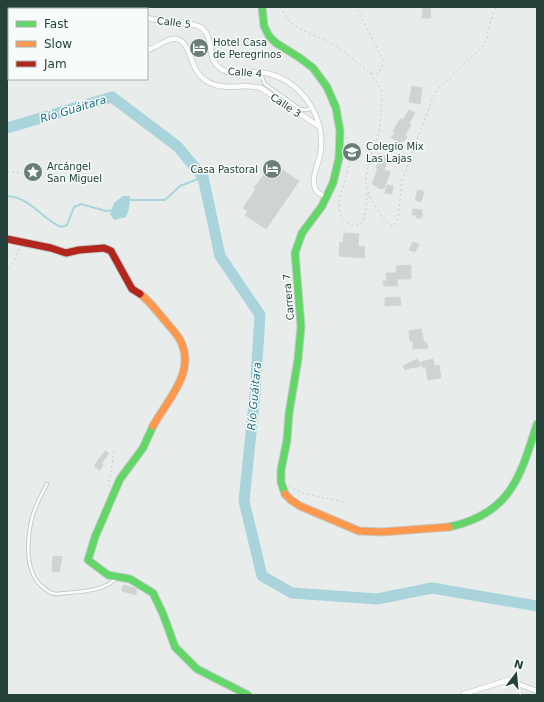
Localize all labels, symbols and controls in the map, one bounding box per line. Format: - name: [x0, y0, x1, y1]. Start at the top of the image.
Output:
- legend: [8, 8, 148, 80]
- street label: Calle 5: [156, 15, 192, 30]
- text: Fast: [44, 17, 68, 31]
- text: Slow: [44, 37, 72, 51]
- hotel icon: Hotel Casa de Peregrinos: [188, 37, 210, 59]
- place label: Hotel Casa de Peregrinos: [213, 37, 281, 60]
- text: Jam: [43, 57, 67, 71]
- street label: Calle 4: [227, 66, 262, 79]
- street label: Calle 3: [268, 91, 303, 120]
- water label: Río Guáitara: [38, 93, 108, 126]
- school or university icon: Colegio Mix Las Lajas: [341, 141, 363, 163]
- place label: Colegio Mix Las Lajas: [366, 141, 424, 164]
- hotel icon: Casa Pastoral: [261, 158, 283, 180]
- place icon: Arcángel San Miguel: [22, 161, 44, 183]
- place label: Arcángel San Miguel: [47, 161, 102, 184]
- place label: Casa Pastoral: [190, 164, 258, 175]
- street label: Carrera 7: [281, 273, 296, 321]
- water label: Río Guáitara: [245, 361, 264, 431]
- north arrow: [496, 654, 536, 694]
- text: N: [512, 657, 525, 672]

